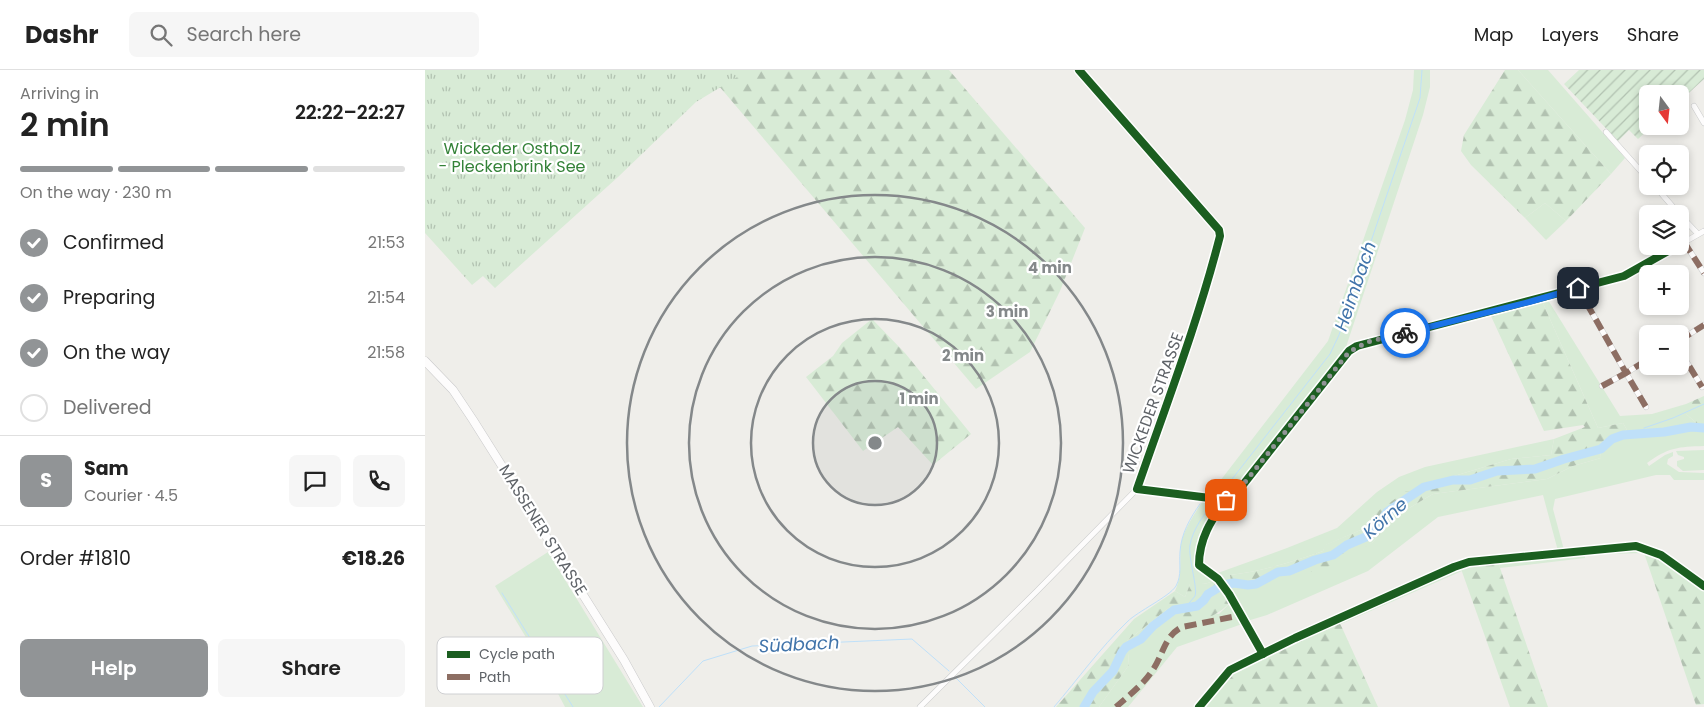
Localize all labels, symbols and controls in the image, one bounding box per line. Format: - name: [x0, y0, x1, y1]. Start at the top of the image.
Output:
- search box: [129, 12, 479, 57]
- text: Dashr: [25, 18, 99, 51]
- icon: search: [147, 21, 175, 49]
- text: Search here: [187, 21, 301, 48]
- text: Map: [1474, 22, 1514, 47]
- text: Layers: [1542, 22, 1599, 47]
- text: Share: [1627, 22, 1679, 47]
- text: Arriving in: [20, 82, 99, 105]
- north arrow: [1639, 85, 1689, 135]
- map controls: [1639, 85, 1689, 375]
- text: 22:22–22:27: [295, 99, 405, 126]
- text: 2 min: [20, 102, 110, 147]
- park label: Wickeder Ostholz - Pleckenbrink See: [438, 137, 586, 178]
- button: locate: [1639, 145, 1689, 195]
- text: On the way · 230 m: [20, 181, 172, 204]
- button: layers: [1639, 205, 1689, 255]
- icon: check: [20, 229, 48, 257]
- text: Confirmed: [63, 229, 164, 256]
- text: 21:53: [368, 231, 405, 254]
- water label: Heimbach: [1328, 238, 1382, 334]
- text: 4 min: [1028, 257, 1072, 278]
- button: +: [1639, 265, 1689, 315]
- pin: [1557, 267, 1599, 309]
- icon: home: [1564, 274, 1592, 302]
- icon: check: [20, 284, 48, 312]
- text: Preparing: [63, 284, 155, 311]
- text: 21:54: [367, 286, 405, 309]
- text: 3 min: [986, 301, 1028, 322]
- courier: [1380, 308, 1430, 358]
- icon: bike: [1391, 319, 1419, 347]
- button: −: [1639, 325, 1689, 375]
- street label: WICKEDER STRASSE: [1117, 329, 1189, 477]
- icon: check: [20, 339, 48, 367]
- text: On the way: [63, 339, 170, 366]
- text: 21:58: [367, 341, 405, 364]
- text: 2 min: [942, 345, 984, 366]
- text: 1 min: [899, 388, 939, 409]
- text: Delivered: [63, 394, 152, 421]
- centre of rings: [866, 434, 884, 452]
- text: Sam: [84, 455, 129, 482]
- button: chat: [289, 455, 341, 507]
- button: phone: [353, 455, 405, 507]
- street label: MASSENER STRASSE: [493, 460, 593, 600]
- text: S: [40, 467, 52, 494]
- pin: [1205, 479, 1247, 521]
- text: Courier · 4.5: [84, 484, 178, 507]
- icon: bag: [1212, 486, 1240, 514]
- water label: Körne: [1357, 492, 1413, 544]
- text: Order #1810: [20, 545, 131, 572]
- text: €18.26: [342, 545, 405, 572]
- water label: Südbach: [758, 629, 840, 659]
- legend: [437, 637, 603, 694]
- button: Help: [20, 639, 208, 697]
- button: Share: [218, 639, 405, 697]
- text: Cycle path: [479, 644, 555, 664]
- text: Path: [479, 667, 511, 687]

